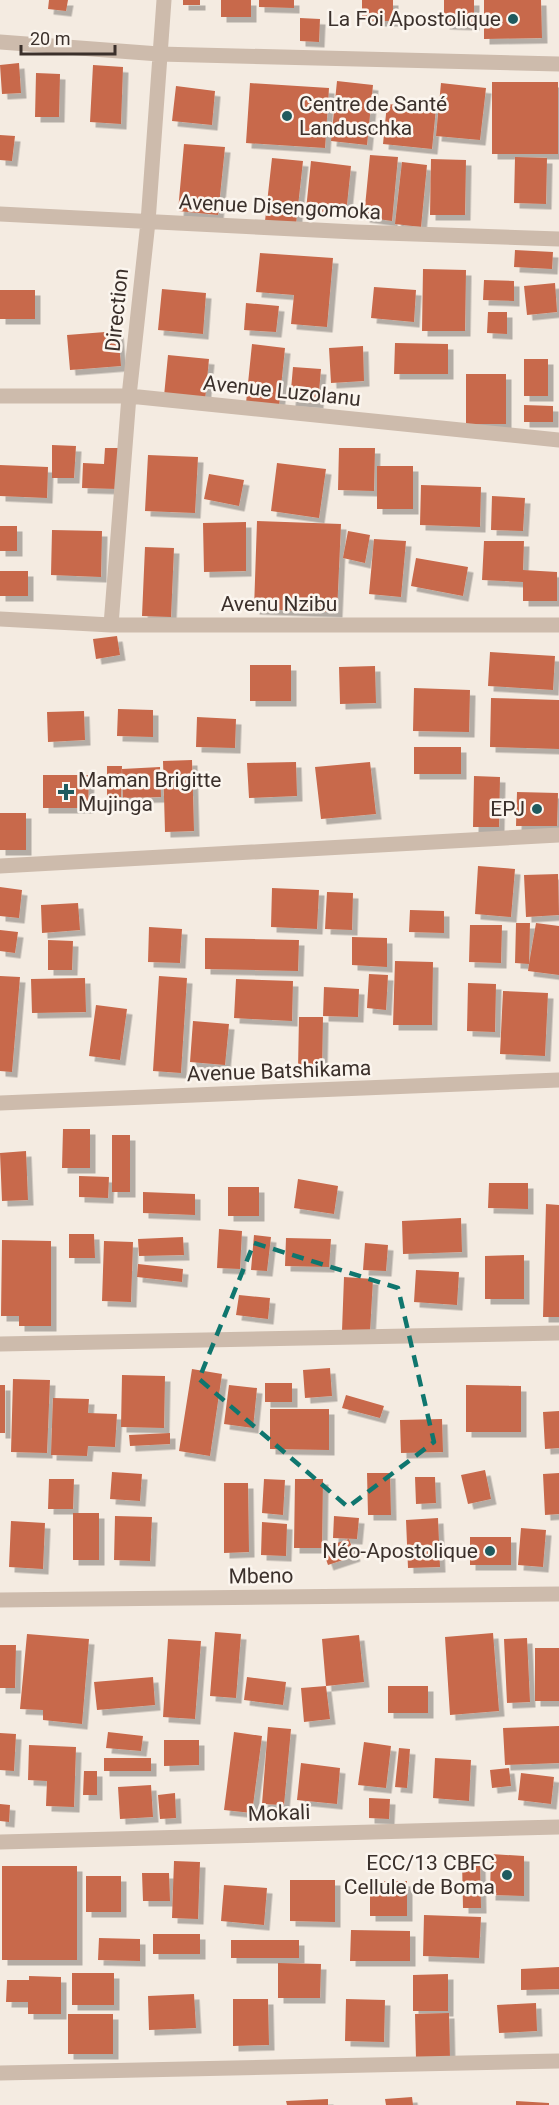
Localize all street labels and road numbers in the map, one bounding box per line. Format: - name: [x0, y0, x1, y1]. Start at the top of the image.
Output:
- street label: Avenue Disengomoka: [178, 190, 382, 224]
- street label: Direction: [101, 267, 133, 353]
- street label: Avenue Luzolanu: [202, 371, 362, 411]
- street label: Avenu Nzibu: [221, 592, 337, 616]
- street label: Avenue Batshikama: [186, 1056, 372, 1086]
- street label: Mbeno: [228, 1563, 294, 1589]
- street label: Mokali: [247, 1800, 311, 1826]

